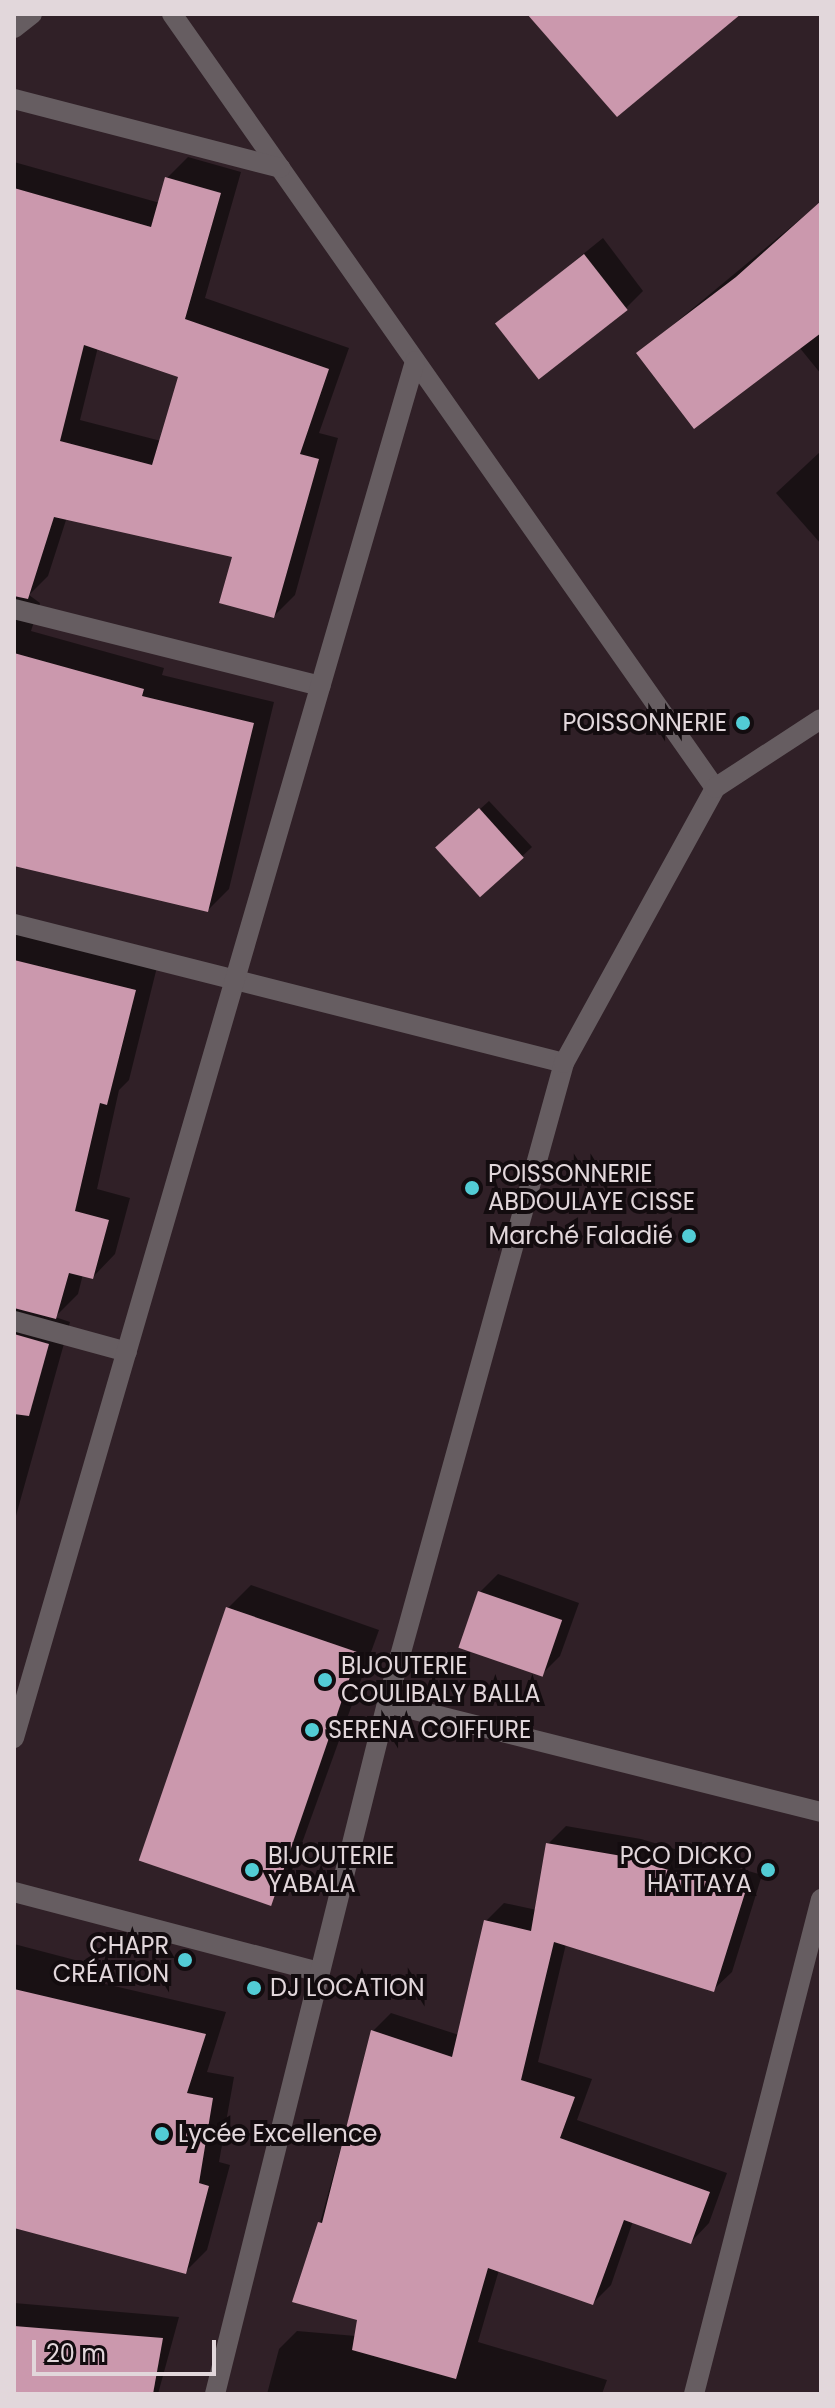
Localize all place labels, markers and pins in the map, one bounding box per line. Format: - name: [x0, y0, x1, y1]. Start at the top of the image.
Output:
- place label: POISSONNERIE: [562, 709, 727, 737]
- marker: POISSONNERIE: [734, 714, 752, 732]
- place label: POISSONNERIE ABDOULAYE CISSE: [488, 1160, 695, 1216]
- marker: POISSONNERIE ABDOULAYE CISSE: [463, 1179, 481, 1197]
- place label: Marché Faladié: [488, 1222, 673, 1250]
- marker: Marché Faladié: [680, 1227, 698, 1245]
- place label: BIJOUTERIE COULIBALY BALLA: [341, 1652, 540, 1708]
- marker: BIJOUTERIE COULIBALY BALLA: [316, 1671, 334, 1689]
- place label: SERENA COIFFURE: [328, 1716, 531, 1744]
- marker: SERENA COIFFURE: [303, 1721, 321, 1739]
- place label: BIJOUTERIE YABALA: [268, 1842, 395, 1898]
- place label: PCO DICKO HATTAYA: [620, 1842, 752, 1898]
- marker: BIJOUTERIE YABALA: [243, 1861, 261, 1879]
- marker: PCO DICKO HATTAYA: [759, 1861, 777, 1879]
- place label: CHAPR CRÉATION: [53, 1932, 169, 1988]
- marker: CHAPR CRÉATION: [176, 1951, 194, 1969]
- place label: DJ LOCATION: [270, 1974, 425, 2002]
- marker: DJ LOCATION: [245, 1979, 263, 1997]
- place label: Lycée Excellence: [178, 2120, 377, 2148]
- marker: Lycée Excellence: [153, 2125, 171, 2143]

